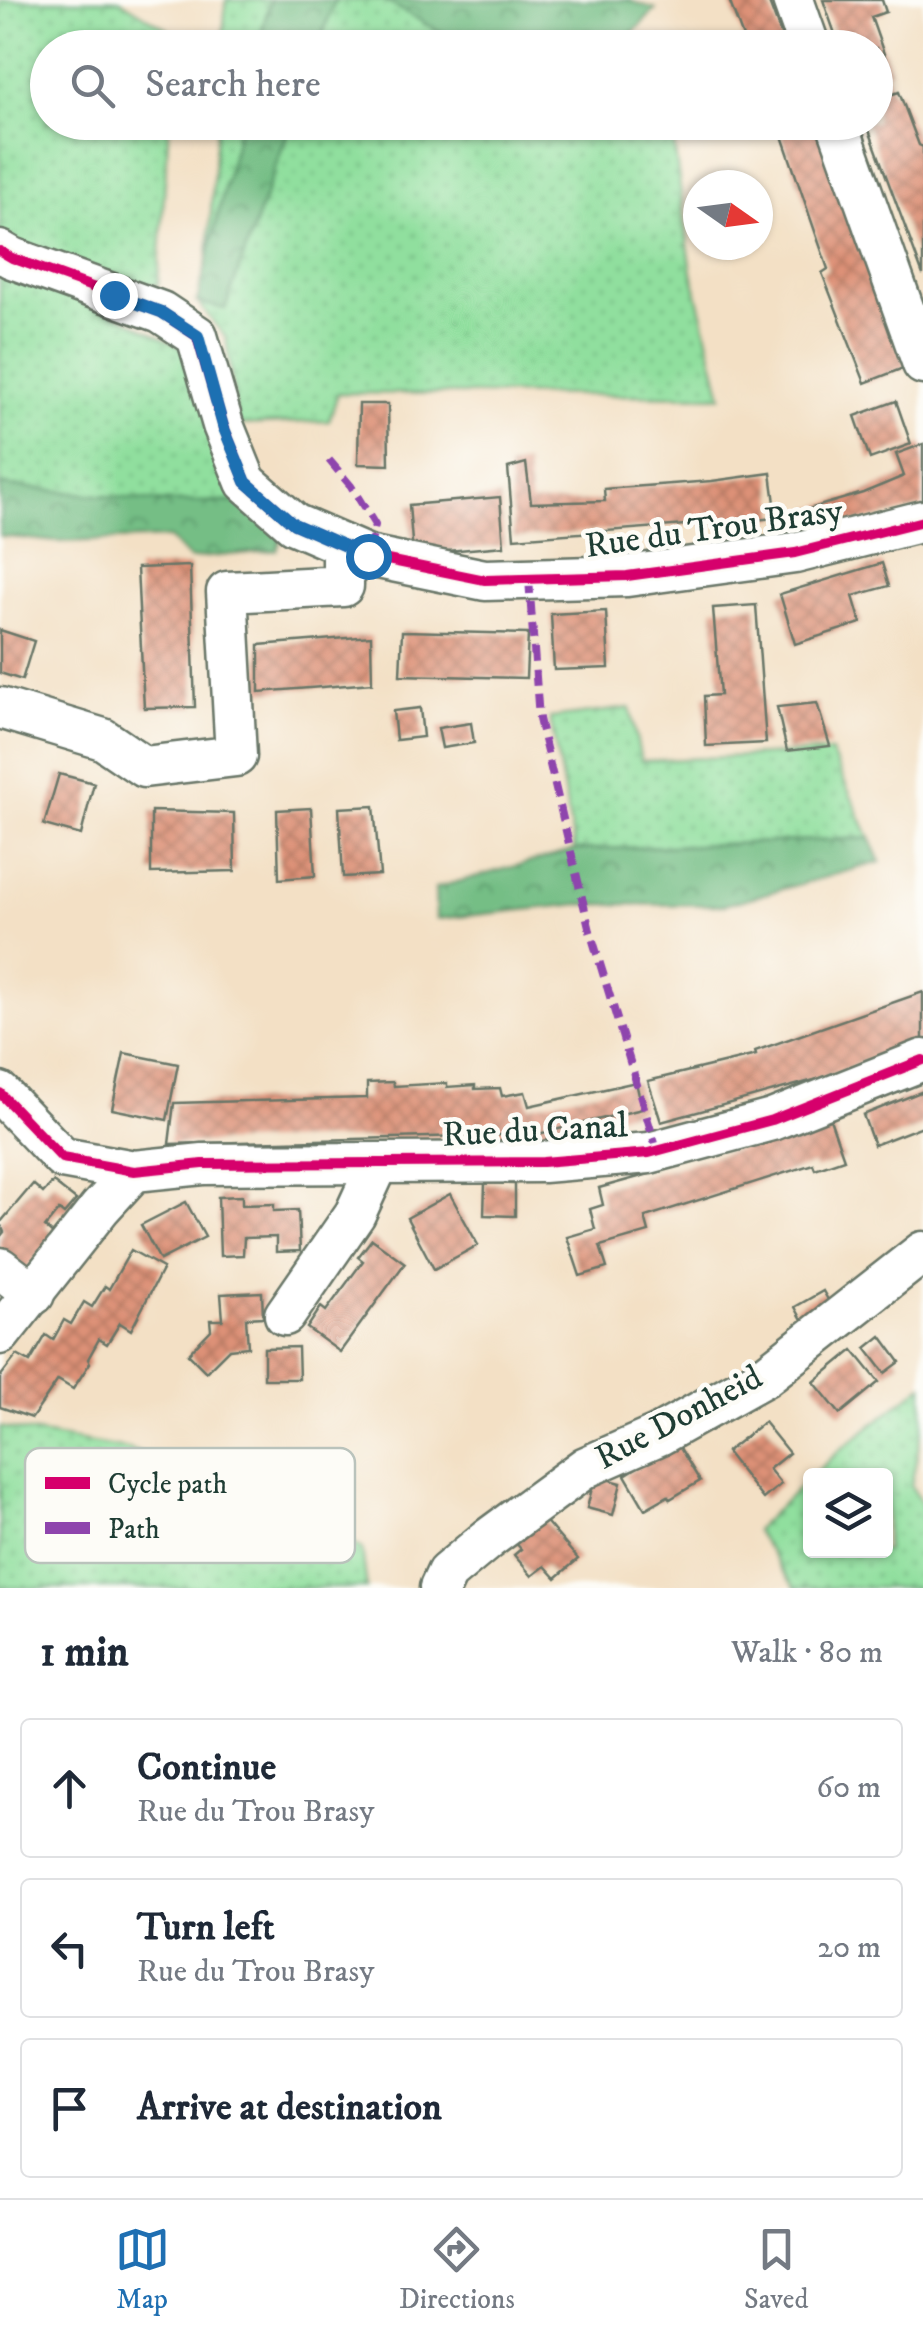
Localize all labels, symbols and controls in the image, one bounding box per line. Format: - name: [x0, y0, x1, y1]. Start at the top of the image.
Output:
- search box: [30, 30, 893, 140]
- icon: search: [65, 58, 120, 113]
- text: Search here: [145, 61, 321, 109]
- north arrow: [683, 170, 773, 260]
- route end: [92, 273, 138, 319]
- street label: Rue du Trou Brasy: [582, 489, 846, 569]
- route start: [346, 534, 392, 580]
- street label: Rue du Canal: [441, 1104, 629, 1158]
- street label: Rue Donheid: [588, 1355, 770, 1480]
- legend: [25, 1448, 355, 1563]
- text: Cycle path: [108, 1467, 227, 1502]
- map controls: [803, 1468, 893, 1558]
- button: layers: [803, 1468, 893, 1558]
- text: Path: [108, 1512, 160, 1547]
- text: 1 min: [40, 1627, 129, 1679]
- text: Walk · 80 m: [731, 1633, 883, 1673]
- text: Continue: [137, 1744, 276, 1792]
- icon: ahead: [42, 1761, 97, 1816]
- text: 60 m: [816, 1768, 881, 1808]
- text: Rue du Trou Brasy: [137, 1792, 374, 1832]
- text: Turn left: [137, 1904, 275, 1952]
- icon: left: [42, 1921, 97, 1976]
- text: 20 m: [817, 1928, 881, 1968]
- text: Rue du Trou Brasy: [137, 1952, 374, 1992]
- icon: arrive: [42, 2081, 97, 2136]
- text: Arrive at destination: [137, 2084, 442, 2132]
- tab: Map: [115, 2222, 170, 2317]
- tab: Directions: [399, 2222, 515, 2317]
- tab: Saved: [744, 2222, 808, 2317]

